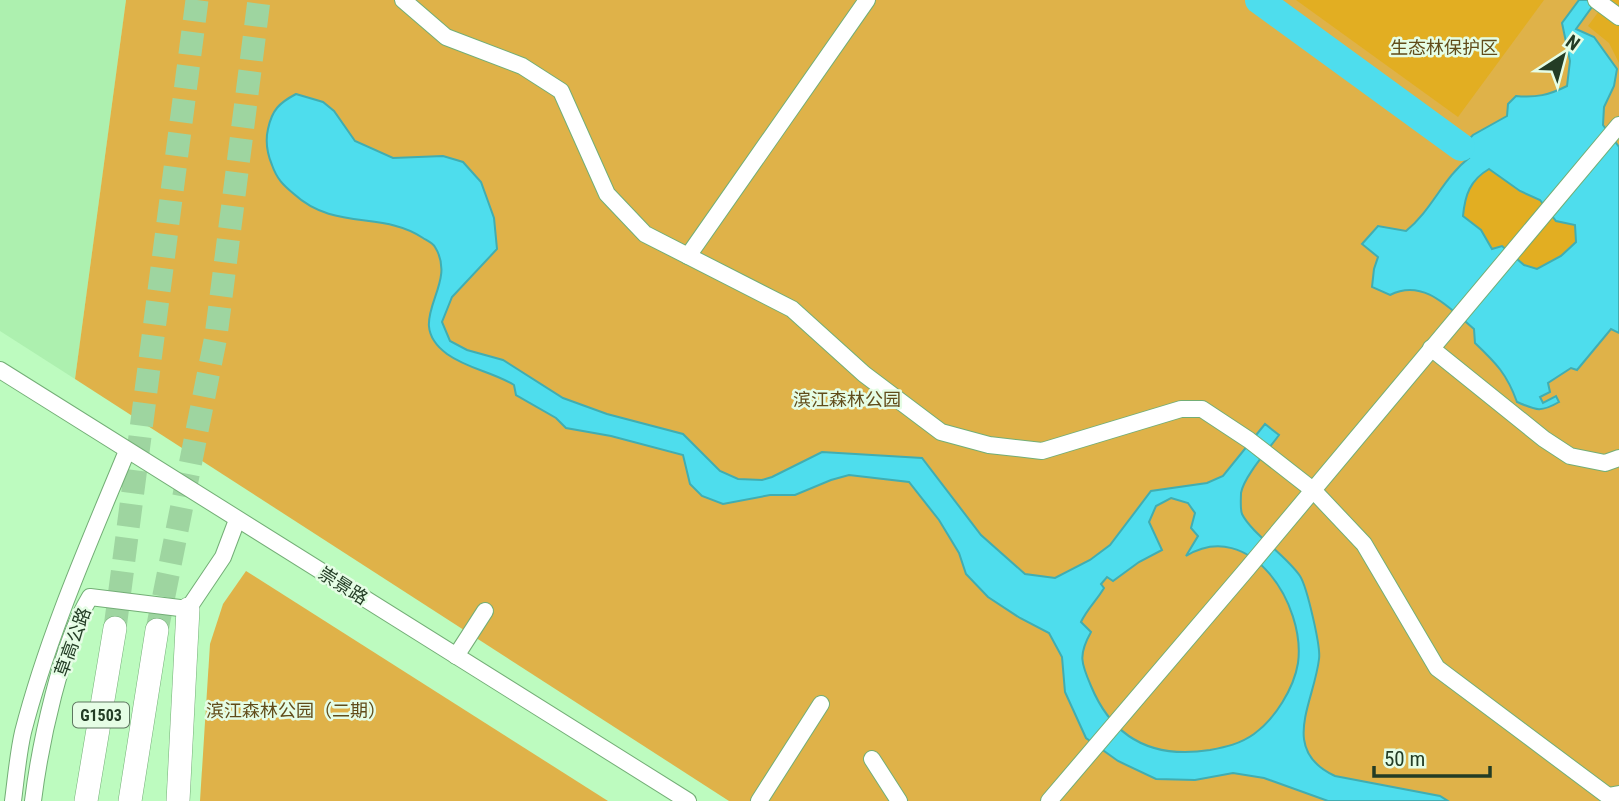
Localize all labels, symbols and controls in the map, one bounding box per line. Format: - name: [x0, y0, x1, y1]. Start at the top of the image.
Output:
- north arrow: [1528, 21, 1598, 91]
- text: N: [1561, 30, 1584, 55]
- park label: 生态林保护区: [1390, 37, 1498, 58]
- park label: 滨江森林公园: [793, 389, 901, 410]
- street label: 崇景路: [315, 562, 372, 609]
- street label: 草高公路: [50, 604, 95, 679]
- park label: 滨江森林公园（二期）: [206, 700, 386, 721]
- road number: G1503: [73, 702, 129, 728]
- scale bar: [1374, 734, 1490, 778]
- text: 50 m: [1384, 747, 1425, 771]

